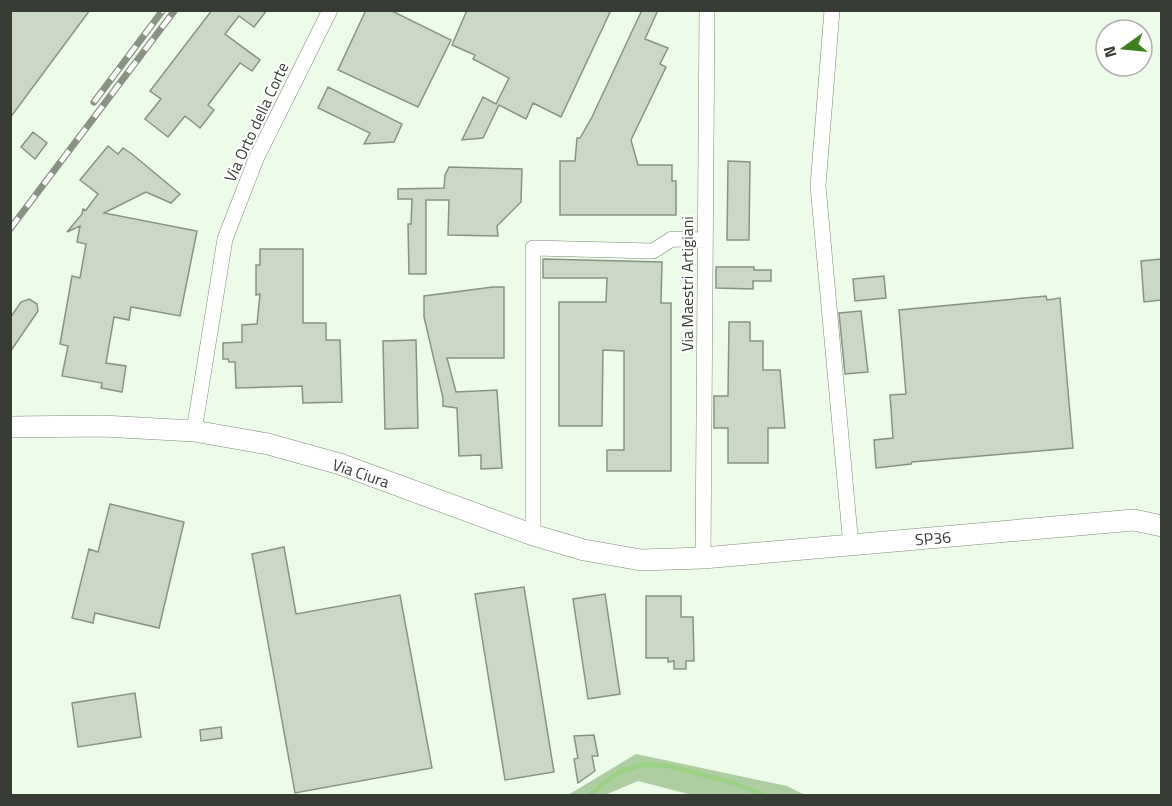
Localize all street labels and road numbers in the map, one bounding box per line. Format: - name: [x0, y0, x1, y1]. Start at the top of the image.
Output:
- street label: Via Orto della Corte: [218, 58, 294, 186]
- street label: Via Maestri Artigiani: [675, 216, 699, 352]
- street label: Via Ciura: [329, 452, 393, 494]
- street label: SP36: [914, 524, 952, 552]

